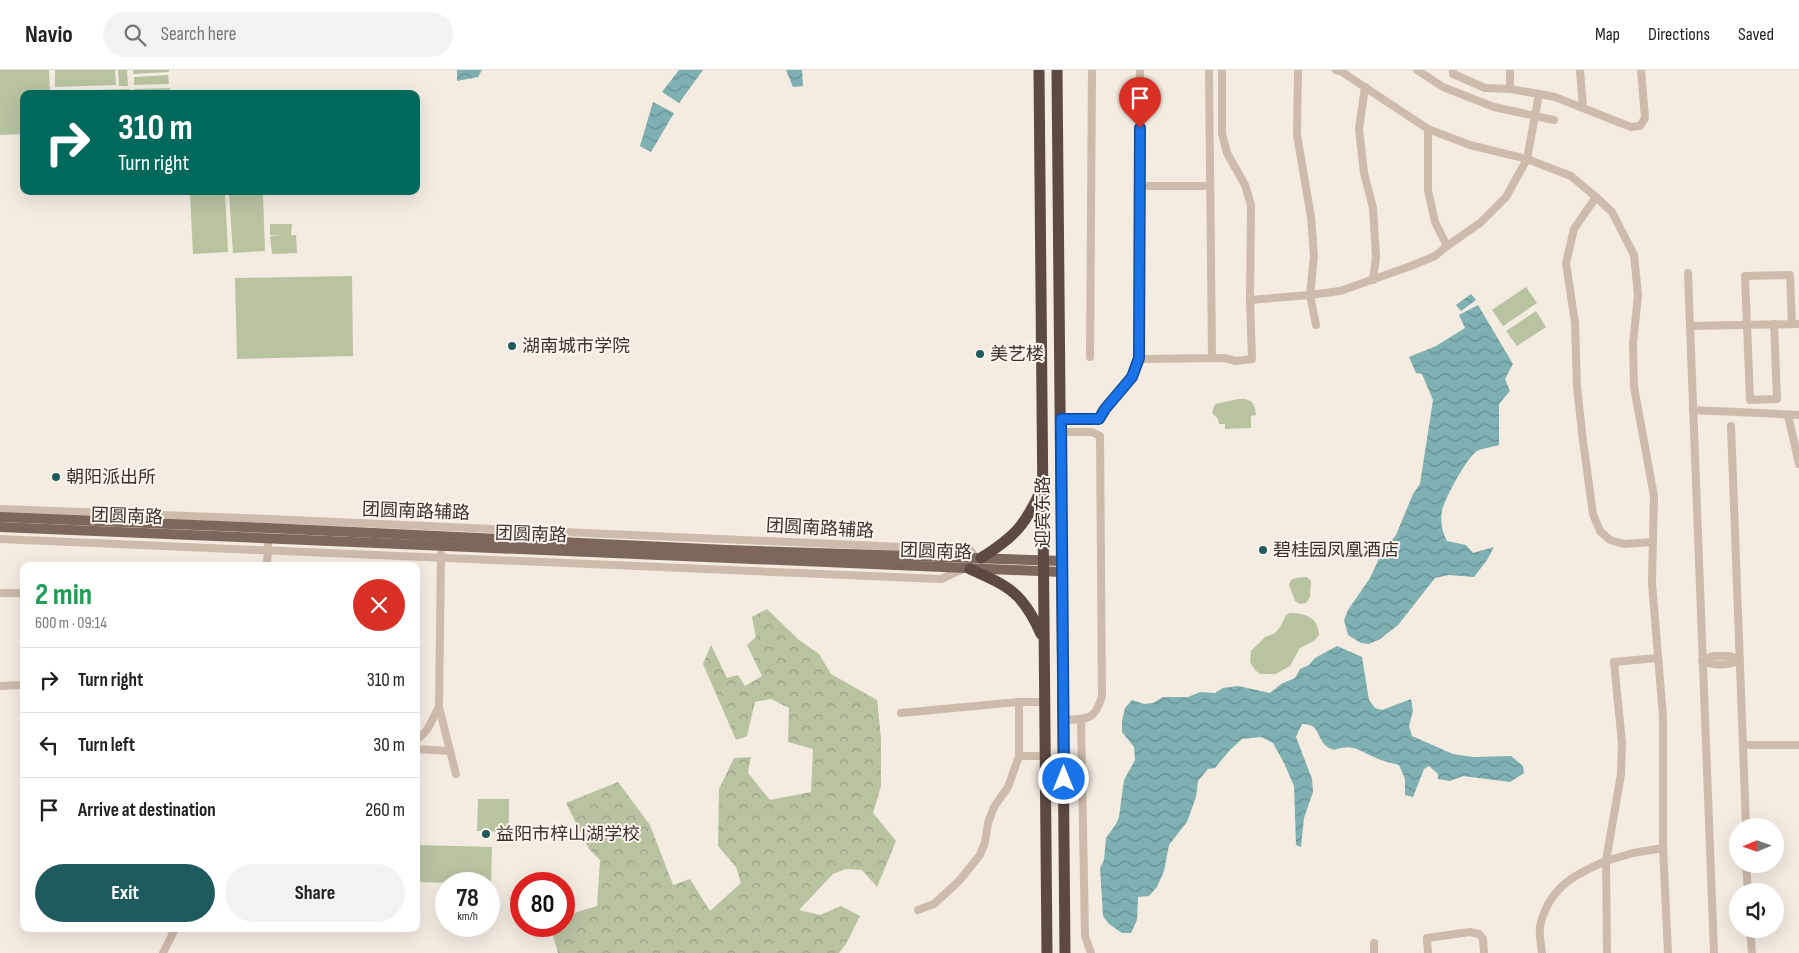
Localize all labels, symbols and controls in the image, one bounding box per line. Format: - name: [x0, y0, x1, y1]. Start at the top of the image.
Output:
- search box: [103, 12, 453, 57]
- text: Navio: [25, 20, 73, 49]
- icon: search: [121, 21, 149, 49]
- text: Search here: [161, 23, 236, 46]
- text: Map: [1595, 24, 1620, 45]
- text: Directions: [1648, 24, 1710, 45]
- text: Saved: [1738, 24, 1774, 45]
- pin: [1119, 77, 1161, 128]
- icon: arrive: [1126, 84, 1154, 112]
- text: 310 m: [118, 107, 193, 150]
- icon: right: [35, 110, 100, 175]
- text: Turn right: [118, 150, 189, 177]
- place label: 湖南城市学院: [522, 336, 630, 357]
- marker: 湖南城市学院: [506, 340, 518, 352]
- place label: 美艺楼: [990, 344, 1044, 365]
- marker: 美艺楼: [974, 348, 986, 360]
- place label: 朝阳派出所: [66, 467, 156, 488]
- marker: 朝阳派出所: [50, 471, 62, 483]
- street label: 迎宾东路: [1033, 476, 1054, 548]
- street label: 团圆南路辅路: [362, 499, 470, 524]
- street label: 团圆南路: [91, 505, 163, 528]
- street label: 团圆南路辅路: [765, 515, 874, 542]
- street label: 团圆南路: [495, 523, 567, 546]
- street label: 团圆南路: [900, 540, 972, 563]
- place label: 碧桂园凤凰酒店: [1273, 540, 1399, 561]
- marker: 碧桂园凤凰酒店: [1257, 544, 1269, 556]
- text: 2 min: [35, 577, 92, 613]
- button: close: [353, 579, 405, 631]
- text: 600 m · 09:14: [35, 614, 107, 633]
- icon: right: [35, 666, 63, 694]
- text: Turn right: [78, 669, 143, 692]
- text: 310 m: [367, 669, 405, 692]
- icon: left: [35, 731, 63, 759]
- text: Turn left: [78, 734, 135, 757]
- text: 30 m: [373, 734, 405, 757]
- position arrow: [1037, 752, 1089, 804]
- icon: arrive: [35, 796, 63, 824]
- text: Arrive at destination: [78, 799, 216, 822]
- text: 260 m: [365, 799, 405, 822]
- north arrow: [1729, 818, 1784, 872]
- map controls: [1729, 818, 1784, 938]
- place label: 益阳市梓山湖学校: [496, 824, 640, 845]
- marker: 益阳市梓山湖学校: [480, 828, 492, 840]
- button: Exit: [35, 864, 215, 922]
- button: Share: [225, 864, 405, 922]
- speed limit sign: 80: [510, 872, 575, 937]
- text: 78: [456, 883, 479, 914]
- button: sound: [1729, 883, 1784, 938]
- text: km/h: [457, 909, 478, 924]

